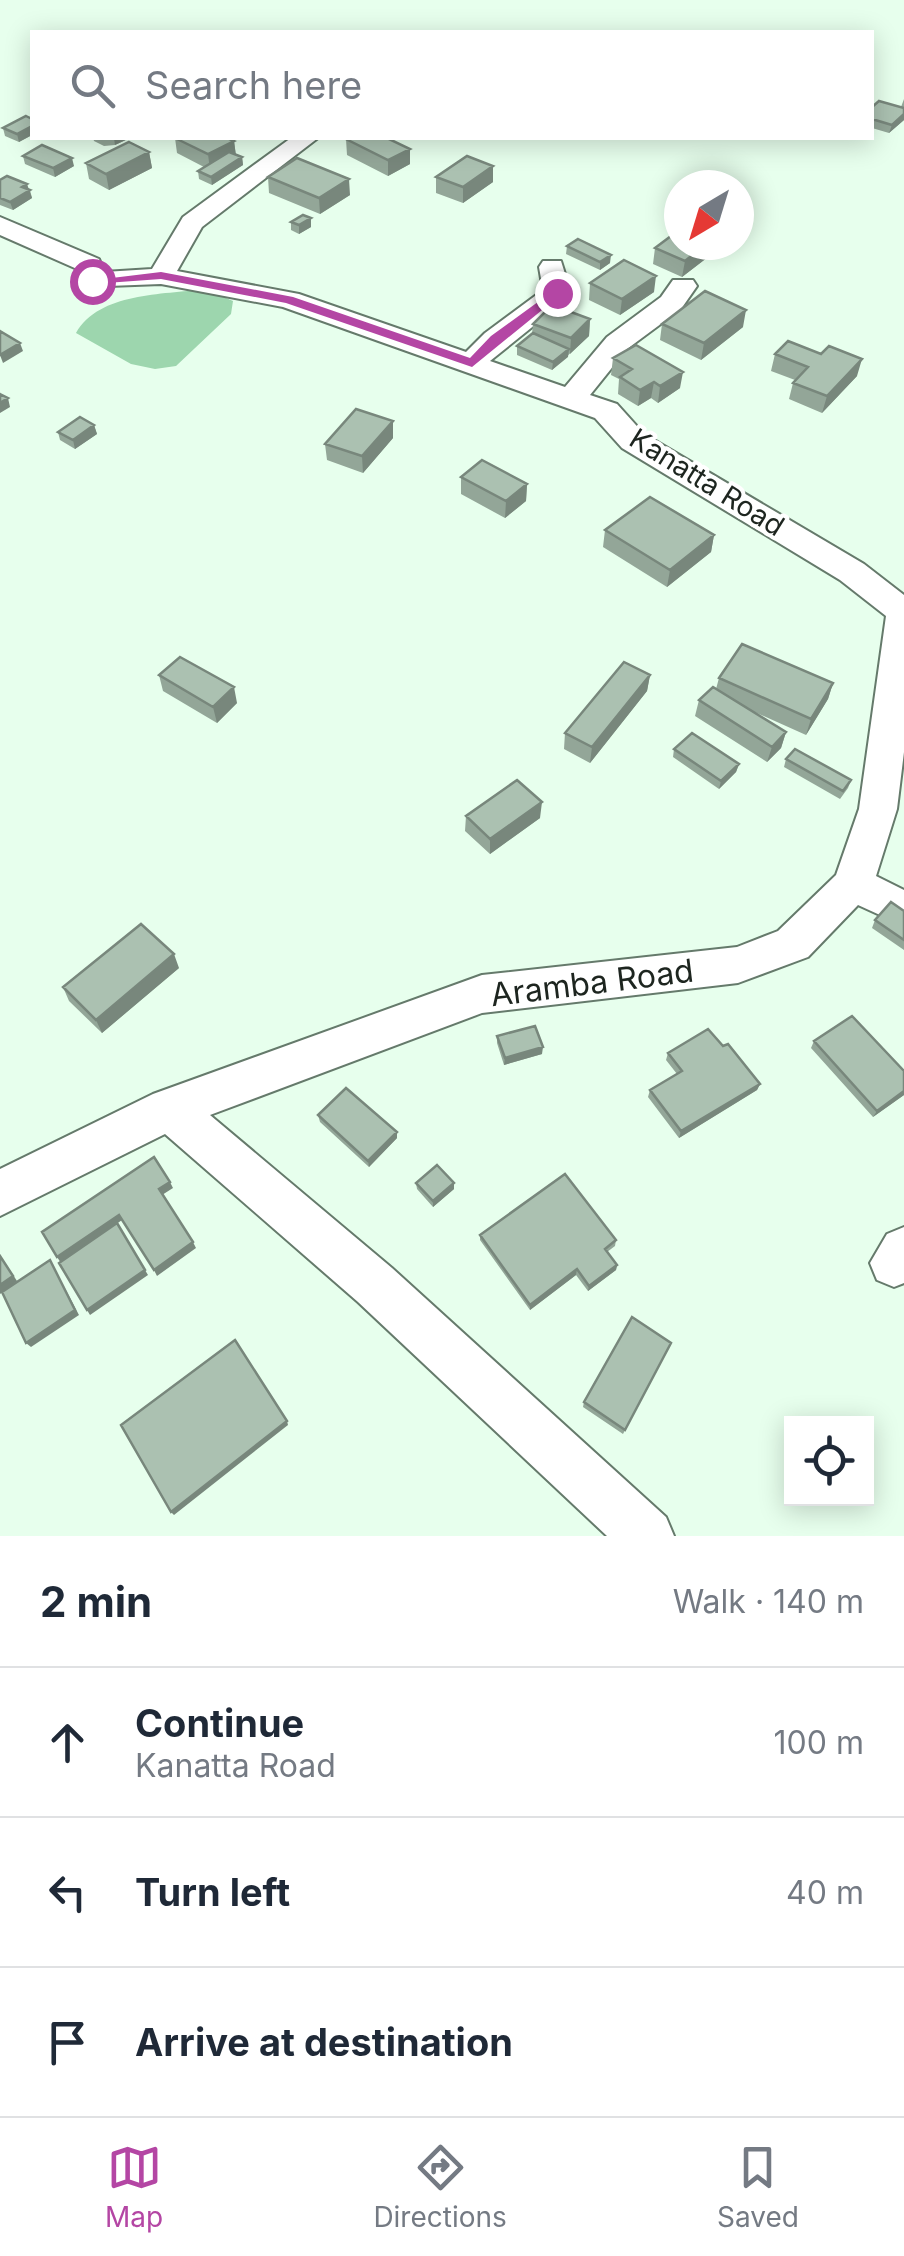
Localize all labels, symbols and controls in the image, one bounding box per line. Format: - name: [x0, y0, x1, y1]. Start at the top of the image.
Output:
- search box: [30, 30, 874, 140]
- icon: search: [65, 58, 120, 113]
- text: Search here: [145, 62, 362, 108]
- north arrow: [664, 170, 754, 260]
- route start: [70, 259, 116, 305]
- route end: [535, 271, 581, 317]
- street label: Kanatta Road: [623, 421, 791, 543]
- street label: Aramba Road: [488, 951, 696, 1014]
- map controls: [784, 1416, 874, 1506]
- button: locate: [784, 1416, 874, 1506]
- text: 2 min: [40, 1576, 152, 1627]
- text: Walk · 140 m: [673, 1582, 864, 1621]
- text: Continue: [135, 1700, 304, 1746]
- icon: ahead: [40, 1715, 95, 1770]
- text: 100 m: [774, 1723, 864, 1762]
- text: Kanatta Road: [135, 1746, 336, 1785]
- icon: left: [40, 1865, 95, 1920]
- text: Turn left: [135, 1869, 290, 1915]
- text: 40 m: [786, 1873, 864, 1912]
- icon: arrive: [40, 2015, 95, 2070]
- text: Arrive at destination: [135, 2019, 513, 2065]
- tab: Map: [105, 2140, 163, 2234]
- tab: Directions: [373, 2140, 507, 2234]
- tab: Saved: [717, 2140, 799, 2234]

